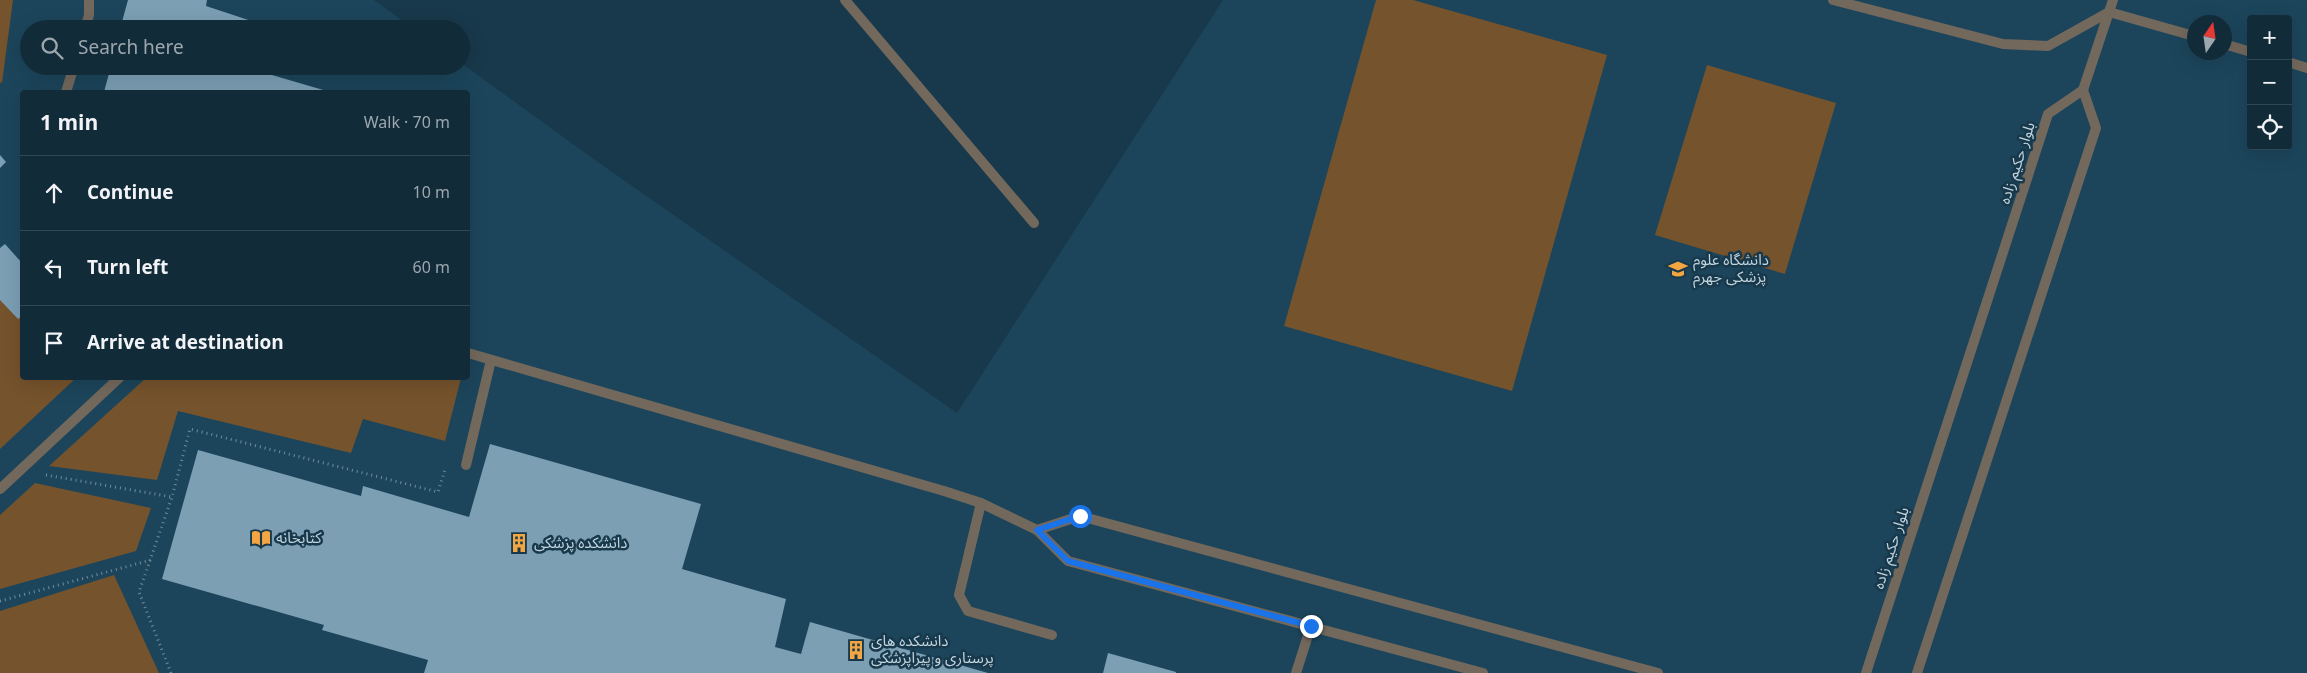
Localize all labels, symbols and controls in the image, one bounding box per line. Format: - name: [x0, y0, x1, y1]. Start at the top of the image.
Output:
- north arrow: [2187, 15, 2232, 60]
- map controls: [2247, 15, 2292, 150]
- button: +: [2247, 15, 2292, 60]
- search box: [20, 20, 470, 75]
- text: Search here: [78, 28, 184, 68]
- icon: search: [38, 34, 66, 62]
- button: −: [2247, 60, 2292, 105]
- text: 1 min: [40, 101, 98, 145]
- button: locate: [2247, 105, 2292, 150]
- text: Walk · 70 m: [364, 106, 450, 140]
- street label: بلوار حکیم زاده: [1989, 118, 2045, 208]
- text: Continue: [87, 173, 174, 213]
- text: 10 m: [413, 176, 450, 210]
- icon: ahead: [40, 179, 68, 207]
- place label: دانشگاه علوم پزشکی جهرم: [1693, 244, 1769, 293]
- text: Turn left: [87, 248, 168, 288]
- text: 60 m: [413, 251, 450, 285]
- icon: left: [40, 254, 68, 282]
- school or university icon: دانشگاه علوم پزشکی جهرم: [1667, 258, 1689, 280]
- text: Arrive at destination: [87, 323, 284, 363]
- icon: arrive: [40, 329, 68, 357]
- street label: بلوار حکیم زاده: [1863, 503, 1919, 593]
- route start: [1069, 505, 1092, 528]
- place label: کتابخانه: [276, 522, 322, 554]
- library icon: کتابخانه: [250, 527, 272, 549]
- place label: دانشکده پزشکی: [534, 527, 627, 559]
- building icon: دانشکده پزشکی: [508, 532, 530, 554]
- route end: [1300, 615, 1323, 638]
- place label: دانشکده های پرستاری و پیراپزشکی: [871, 625, 994, 673]
- building icon: دانشکده های پرستاری و پیراپزشکی: [845, 639, 867, 661]

